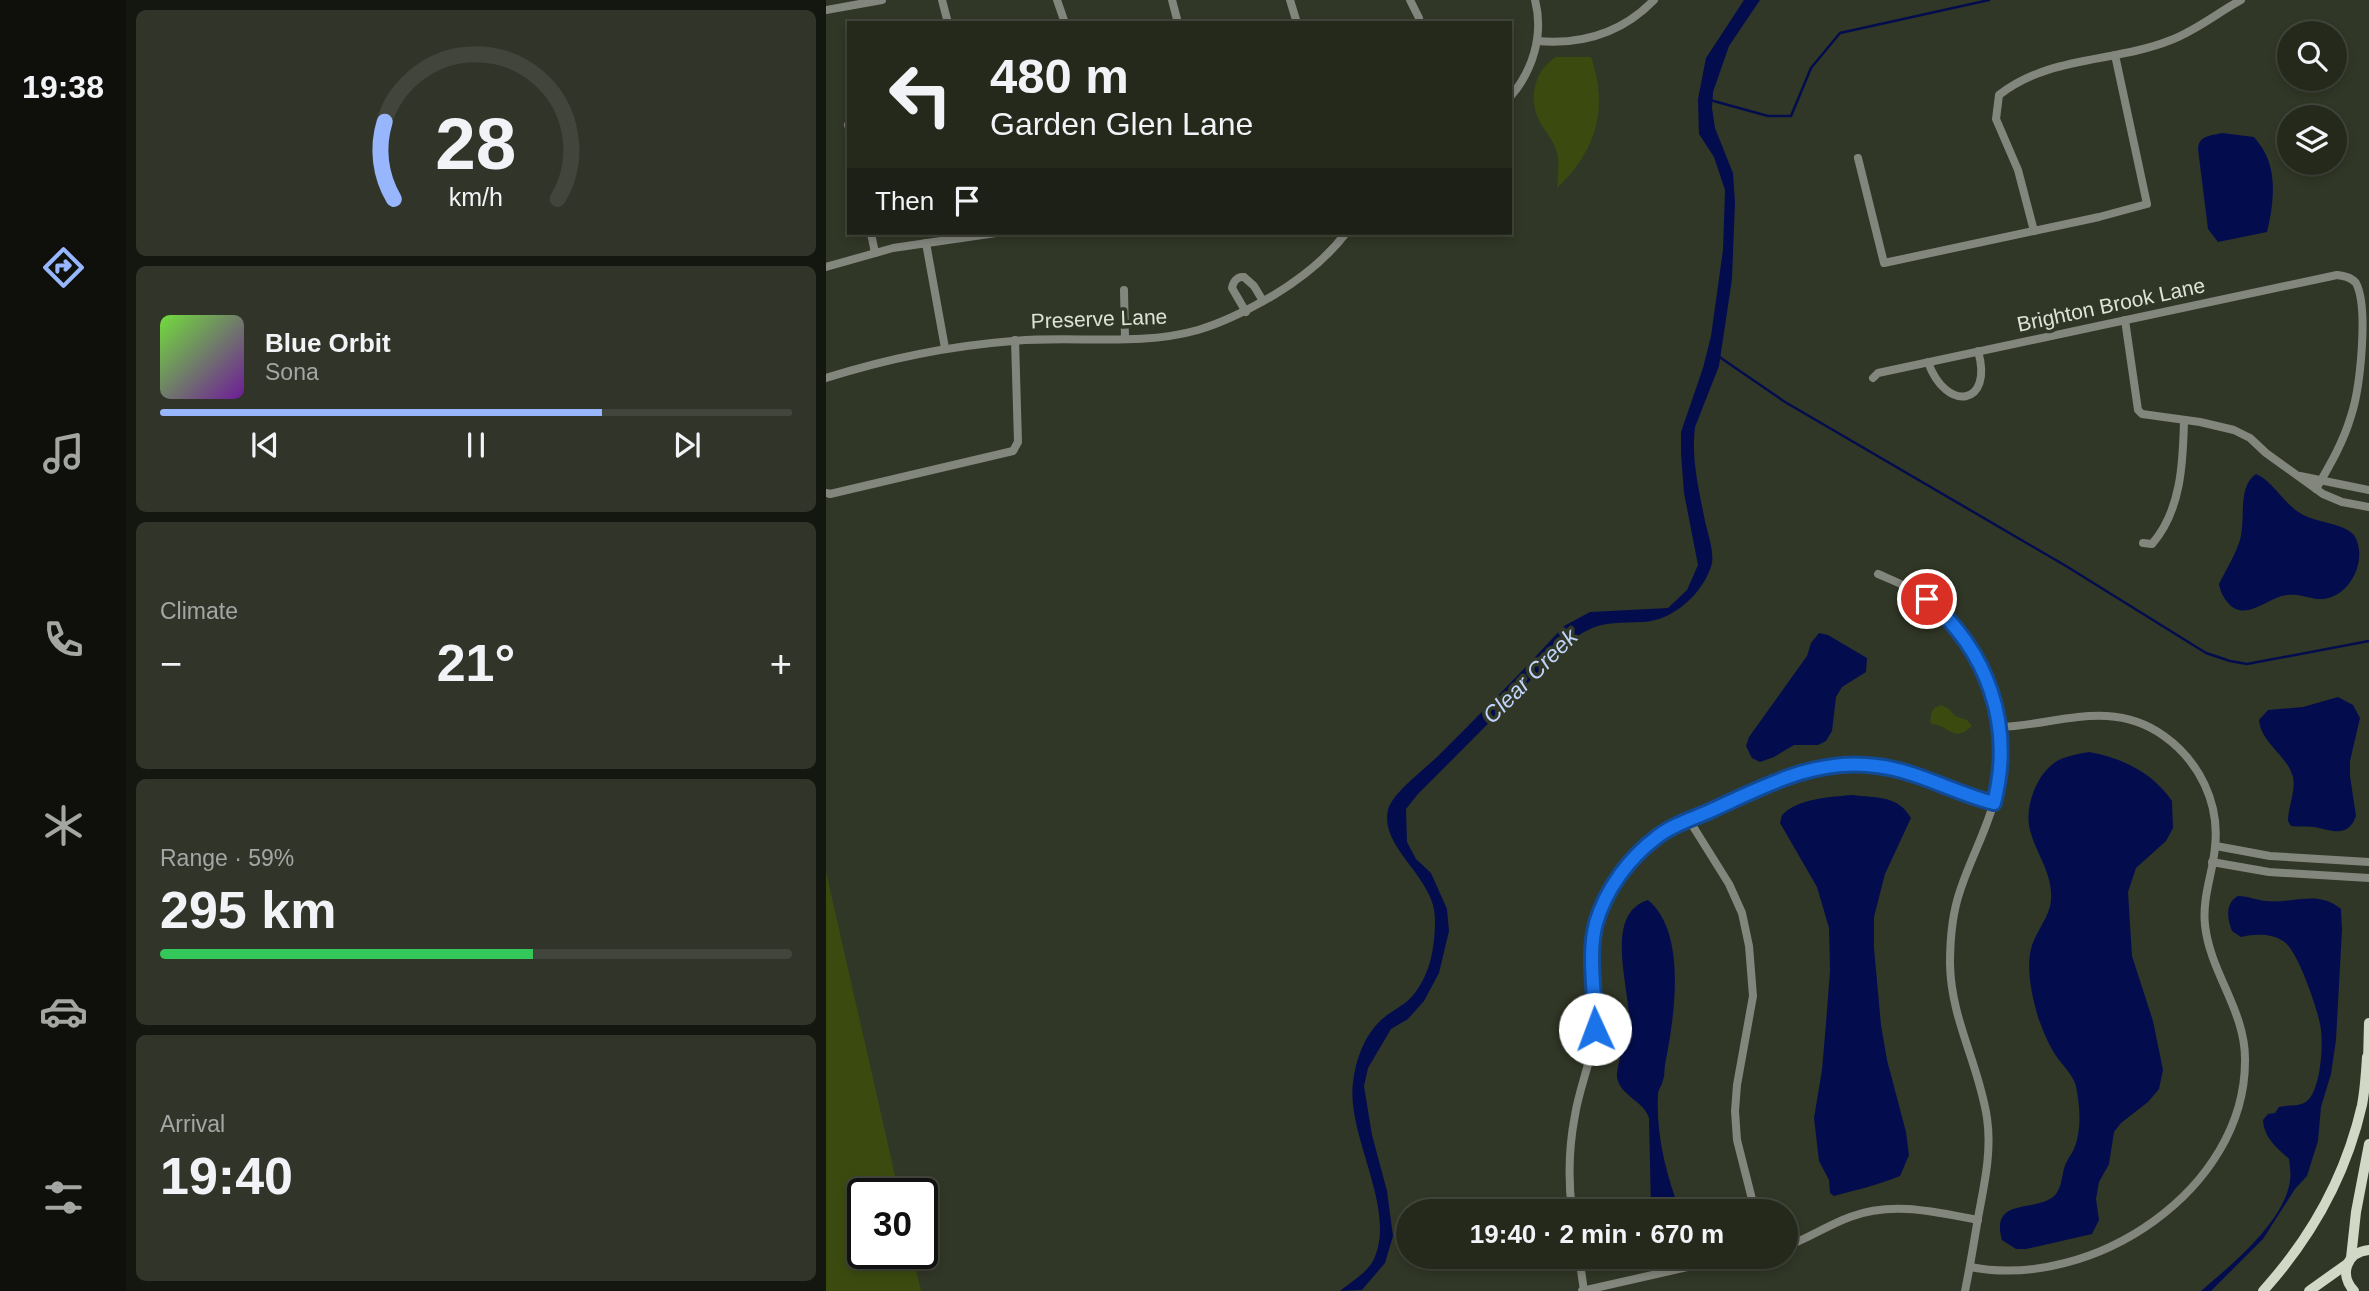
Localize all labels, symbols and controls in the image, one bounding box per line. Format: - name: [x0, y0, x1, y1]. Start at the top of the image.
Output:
- map controls: [2277, 21, 2347, 175]
- button: search: [2277, 21, 2347, 91]
- icon: left: [875, 49, 966, 140]
- text: 480 m: [990, 49, 1129, 103]
- text: 19:38: [22, 69, 104, 105]
- text: 28: [436, 103, 516, 184]
- button: layers: [2277, 105, 2347, 175]
- text: Garden Glen Lane: [990, 106, 1253, 142]
- icon: arrive: [948, 182, 986, 220]
- text: km/h: [449, 183, 503, 211]
- text: Then: [875, 186, 934, 216]
- icon: directions: [39, 243, 88, 292]
- street label: Brighton Brook Lane: [2015, 273, 2207, 336]
- street label: Preserve Lane: [1030, 305, 1168, 332]
- text: Blue Orbit: [265, 328, 391, 358]
- text: Sona: [265, 359, 319, 385]
- icon: previous: [246, 426, 284, 464]
- icon: pause: [457, 426, 495, 464]
- icon: next: [668, 426, 706, 464]
- icon: music: [39, 429, 88, 478]
- pin: [1897, 569, 1957, 629]
- icon: arrive: [1908, 580, 1946, 618]
- text: Climate: [160, 598, 238, 624]
- icon: phone: [39, 615, 88, 664]
- water label: Clear Creek: [1477, 622, 1584, 729]
- text: 21°: [437, 634, 515, 692]
- text: −: [160, 643, 182, 685]
- text: +: [770, 643, 792, 685]
- icon: climate: [39, 801, 88, 850]
- text: Range · 59%: [160, 845, 294, 871]
- text: 295 km: [160, 881, 336, 939]
- icon: car: [39, 987, 88, 1036]
- position arrow: [1558, 992, 1632, 1066]
- text: Arrival: [160, 1111, 225, 1137]
- text: 19:40: [160, 1147, 293, 1205]
- icon: filters: [39, 1173, 88, 1222]
- speed limit sign: 30: [847, 1178, 938, 1269]
- text: 19:40 · 2 min · 670 m: [1470, 1219, 1724, 1249]

